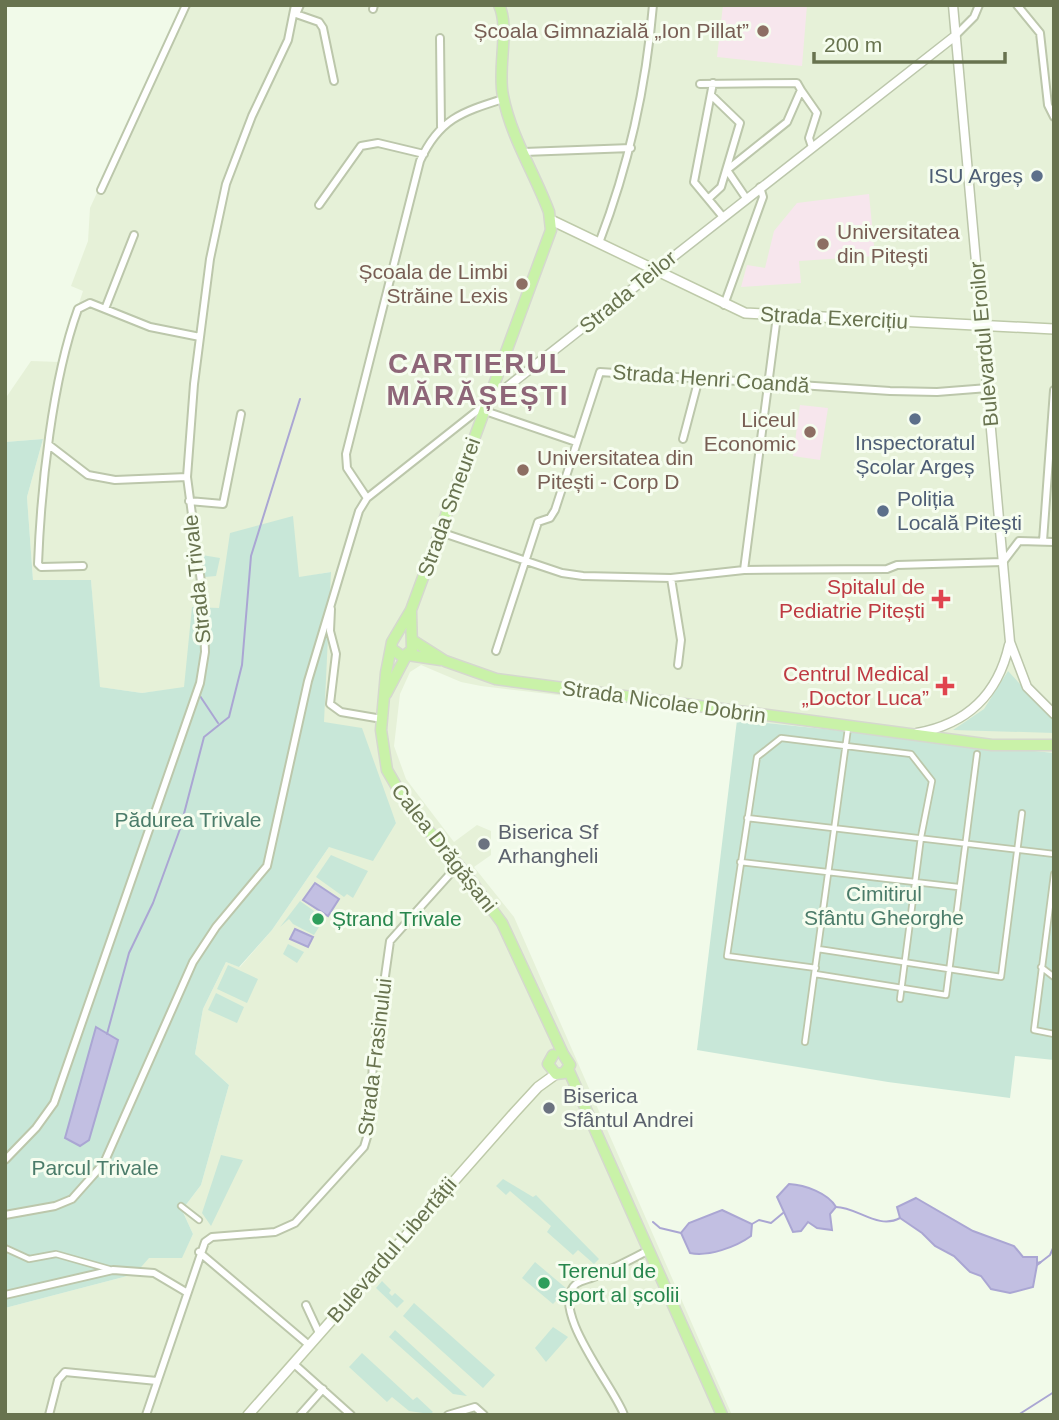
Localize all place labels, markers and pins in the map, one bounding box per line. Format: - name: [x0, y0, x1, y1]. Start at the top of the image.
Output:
- place label: Școala Gimnazială „Ion Pillat”: [474, 19, 749, 42]
- marker: Școala Gimnazială „Ion Pillat”: [755, 23, 771, 39]
- place label: ISU Argeș: [928, 164, 1023, 187]
- marker: ISU Argeș: [1029, 168, 1045, 184]
- place label: Universitatea din Pitești: [837, 220, 960, 267]
- marker: Universitatea din Pitești: [815, 236, 831, 252]
- place label: Școala de Limbi Străine Lexis: [359, 260, 508, 307]
- marker: Școala de Limbi Străine Lexis: [514, 276, 530, 292]
- place label: Liceul Economic: [704, 408, 796, 455]
- marker: Inspectoratul Școlar Argeș: [907, 411, 923, 427]
- marker: Liceul Economic: [802, 424, 818, 440]
- place label: Inspectoratul Școlar Argeș: [855, 431, 975, 478]
- place label: Universitatea din Pitești - Corp D: [537, 446, 693, 493]
- marker: Universitatea din Pitești - Corp D: [515, 462, 531, 478]
- place label: Poliția Locală Pitești: [897, 487, 1022, 534]
- marker: Poliția Locală Pitești: [875, 503, 891, 519]
- place label: Spitalul de Pediatrie Pitești: [779, 575, 925, 622]
- marker: Spitalul de Pediatrie Pitești: [931, 589, 951, 609]
- place label: Centrul Medical „Doctor Luca”: [783, 662, 929, 709]
- marker: Centrul Medical „Doctor Luca”: [935, 676, 955, 696]
- place label: Biserica Sf Arhangheli: [498, 820, 599, 867]
- marker: Biserica Sf Arhangheli: [476, 836, 492, 852]
- place label: Ștrand Trivale: [332, 907, 462, 930]
- marker: Ștrand Trivale: [310, 911, 326, 927]
- place label: Biserica Sfântul Andrei: [563, 1084, 694, 1131]
- marker: Biserica Sfântul Andrei: [541, 1100, 557, 1116]
- place label: Terenul de sport al școlii: [558, 1259, 679, 1306]
- marker: Terenul de sport al școlii: [536, 1275, 552, 1291]

